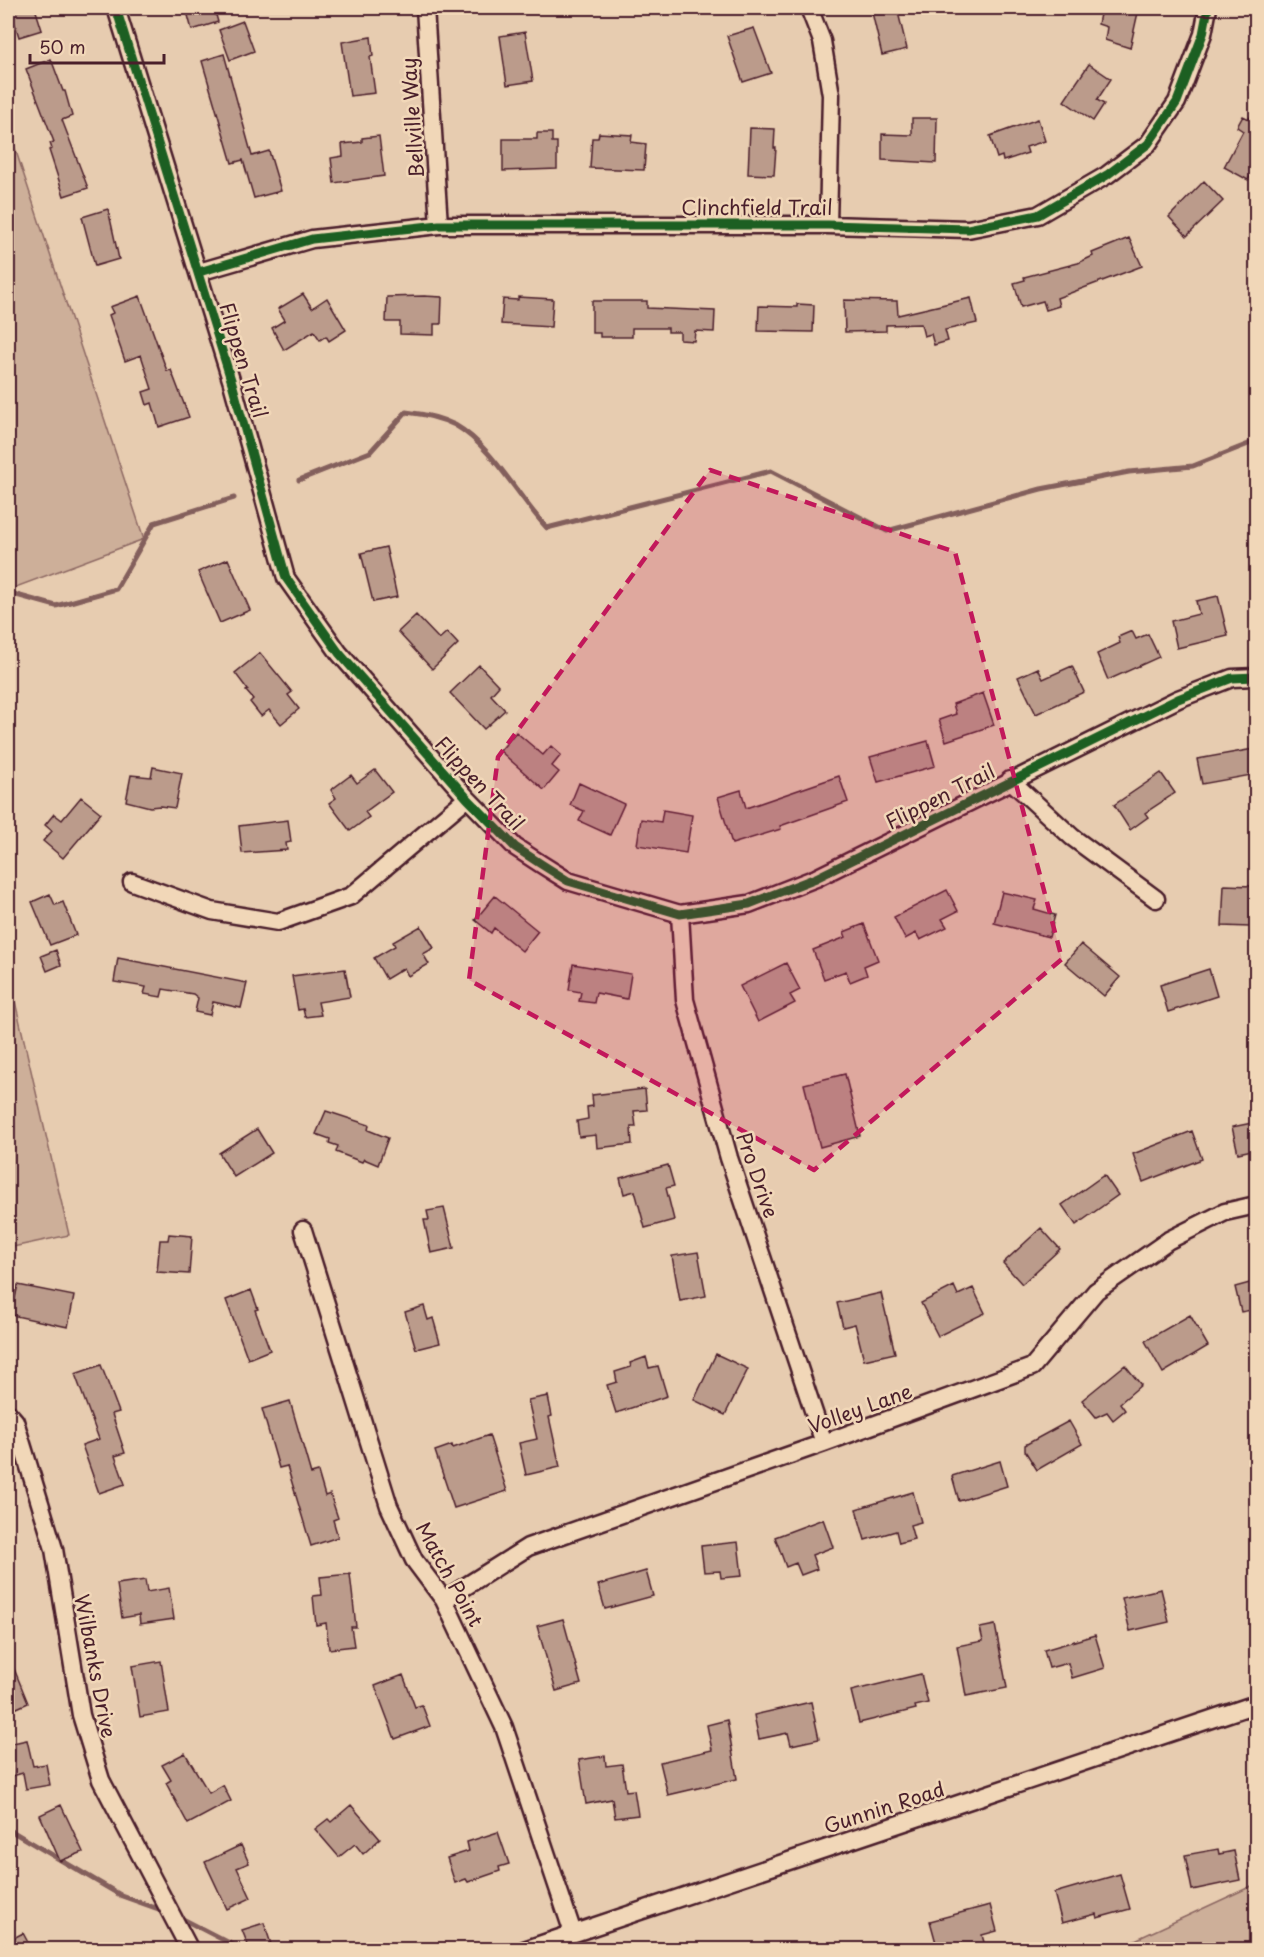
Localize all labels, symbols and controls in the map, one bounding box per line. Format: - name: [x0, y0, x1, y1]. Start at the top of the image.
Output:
- scale bar: [30, 27, 164, 65]
- text: 50 m: [39, 33, 86, 60]
- street label: Bellville Way: [393, 57, 431, 179]
- street label: Clinchfield Trail: [681, 192, 833, 222]
- street label: Flippen Trail: [212, 298, 276, 422]
- street label: Flippen Trail: [428, 729, 532, 837]
- street label: Flippen Trail: [880, 756, 1000, 836]
- street label: Pro Drive: [729, 1128, 787, 1222]
- street label: Volley Lane: [804, 1375, 916, 1441]
- street label: Match Point: [409, 1516, 491, 1632]
- street label: Wilbanks Drive: [67, 1591, 125, 1741]
- street label: Gunnin Road: [820, 1773, 948, 1841]

